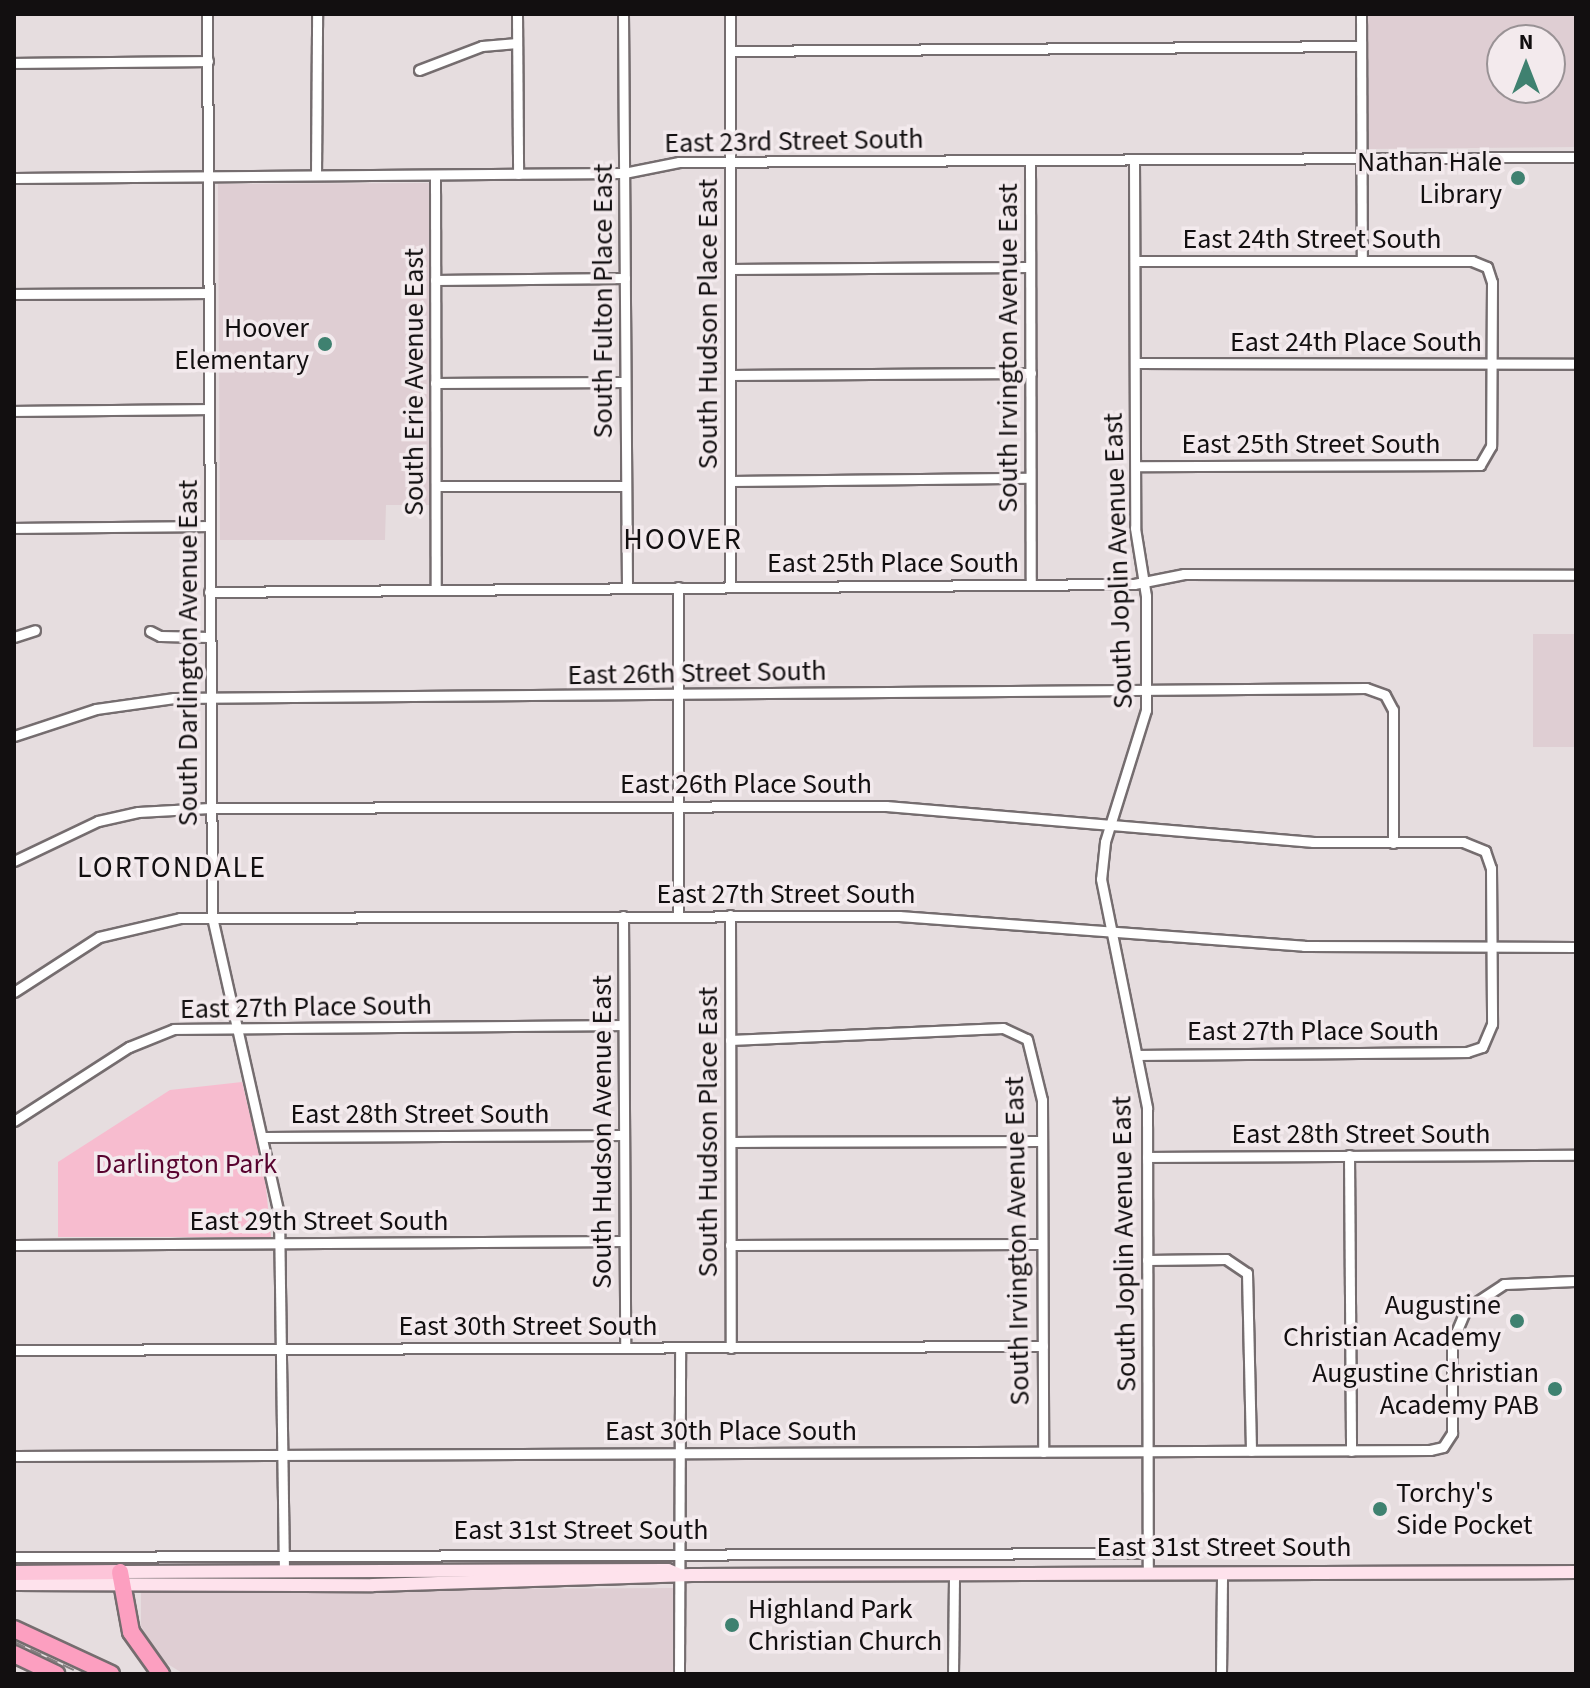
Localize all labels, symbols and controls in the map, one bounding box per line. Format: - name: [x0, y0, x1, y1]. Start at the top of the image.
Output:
- north arrow: [1486, 24, 1566, 104]
- text: N: [1519, 26, 1533, 58]
- street label: East 23rd Street South: [664, 122, 924, 160]
- place label: Nathan Hale Library: [1357, 145, 1502, 211]
- street label: South Fulton Place East: [586, 164, 620, 438]
- marker: Nathan Hale Library: [1509, 169, 1527, 187]
- street label: South Hudson Place East: [691, 179, 725, 469]
- street label: South Irvington Avenue East: [991, 183, 1025, 513]
- street label: East 24th Street South: [1182, 222, 1442, 256]
- street label: South Erie Avenue East: [397, 248, 431, 516]
- place label: Hoover Elementary: [174, 311, 309, 377]
- street label: East 24th Place South: [1230, 325, 1482, 359]
- marker: Hoover Elementary: [316, 335, 334, 353]
- street label: South Joplin Avenue East: [1096, 412, 1140, 710]
- street label: East 25th Street South: [1181, 427, 1441, 461]
- street label: South Darlington Avenue East: [171, 480, 205, 826]
- district label: HOOVER: [623, 522, 743, 558]
- street label: East 25th Place South: [767, 546, 1019, 580]
- street label: East 26th Street South: [567, 654, 827, 692]
- street label: East 26th Place South: [620, 767, 872, 801]
- district label: LORTONDALE: [77, 850, 267, 886]
- street label: East 27th Street South: [656, 877, 916, 911]
- street label: South Hudson Avenue East: [585, 975, 619, 1289]
- street label: South Hudson Place East: [691, 987, 725, 1277]
- street label: East 27th Place South: [180, 988, 432, 1026]
- street label: East 27th Place South: [1187, 1014, 1439, 1048]
- street label: South Irvington Avenue East: [997, 1076, 1037, 1406]
- street label: South Joplin Avenue East: [1105, 1096, 1143, 1392]
- street label: East 28th Street South: [290, 1097, 550, 1131]
- street label: East 28th Street South: [1231, 1117, 1491, 1151]
- park label: Darlington Park: [95, 1147, 277, 1181]
- street label: East 29th Street South: [189, 1204, 449, 1238]
- place label: Augustine Christian Academy: [1283, 1288, 1501, 1354]
- street label: East 30th Street South: [398, 1309, 658, 1343]
- marker: Augustine Christian Academy: [1508, 1312, 1526, 1330]
- place label: Augustine Christian Academy PAB: [1312, 1356, 1539, 1422]
- marker: Augustine Christian Academy PAB: [1546, 1380, 1564, 1398]
- street label: East 30th Place South: [605, 1414, 857, 1448]
- place label: Torchy's Side Pocket: [1396, 1476, 1532, 1542]
- marker: Torchy's Side Pocket: [1371, 1500, 1389, 1518]
- street label: East 31st Street South: [454, 1513, 708, 1547]
- street label: East 31st Street South: [1097, 1530, 1351, 1564]
- place label: Highland Park Christian Church: [748, 1592, 942, 1658]
- marker: Highland Park Christian Church: [723, 1616, 741, 1634]

